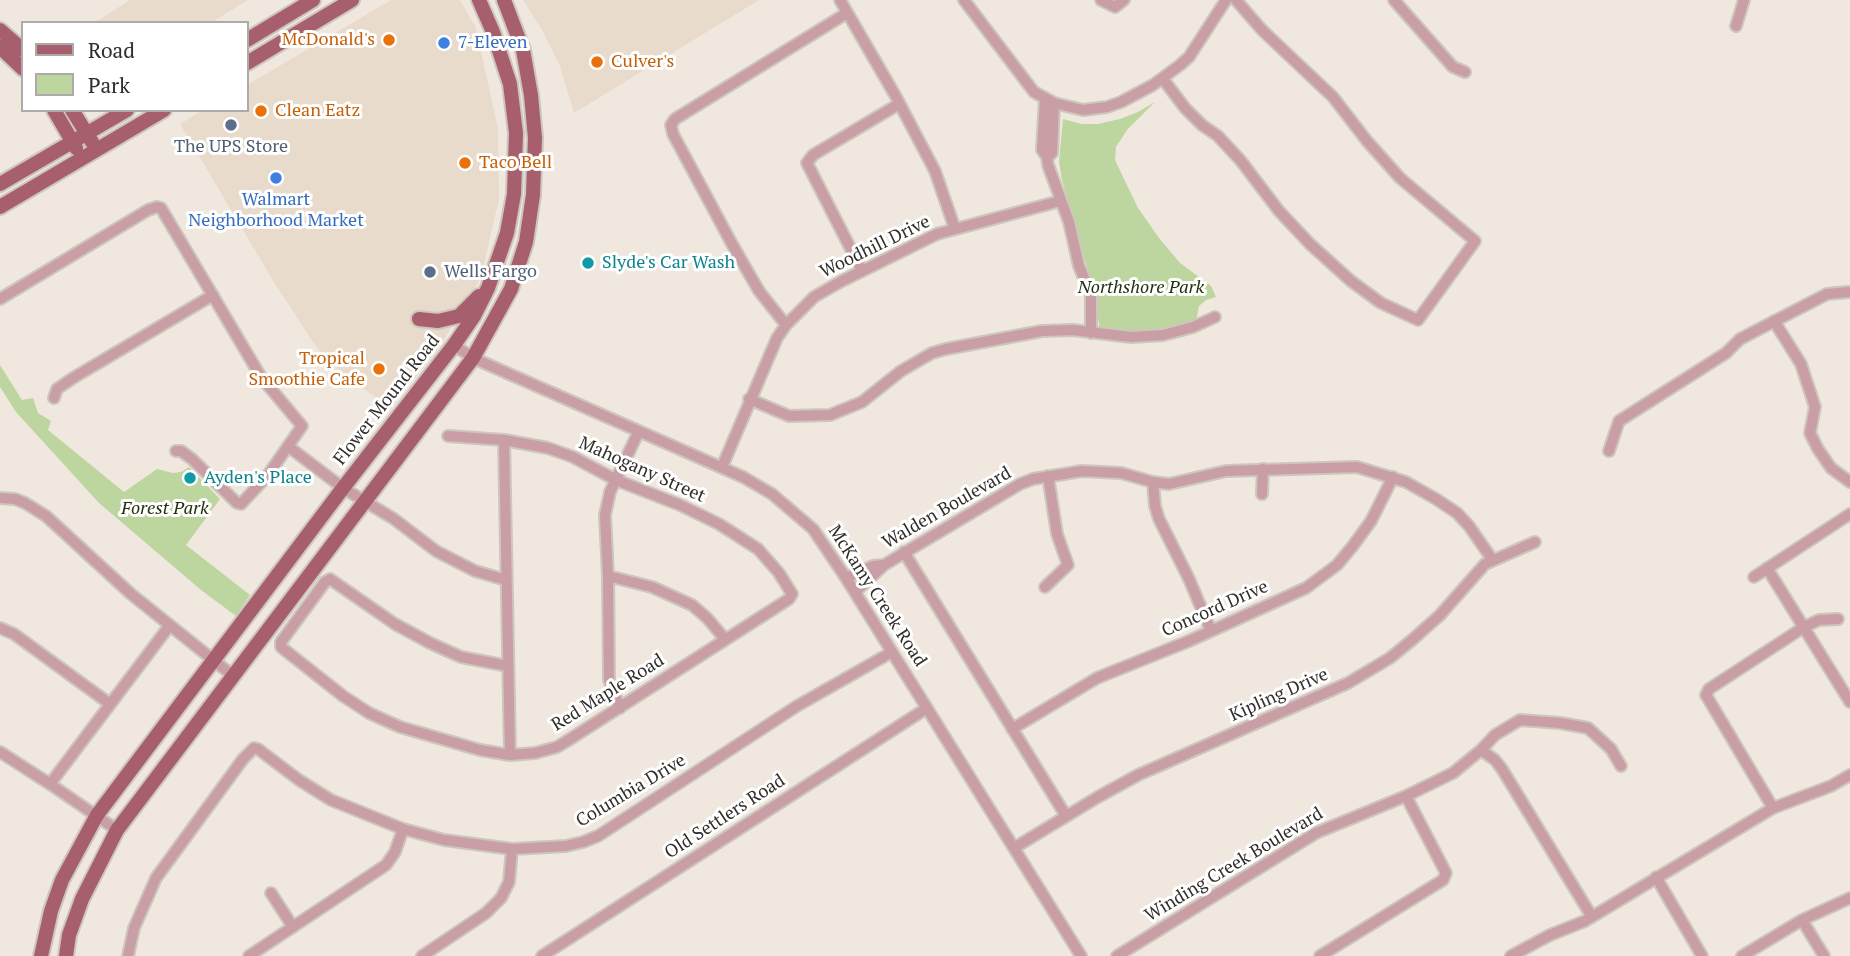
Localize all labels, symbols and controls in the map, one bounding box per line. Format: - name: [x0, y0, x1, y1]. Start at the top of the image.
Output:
- legend: [21, 21, 248, 112]
- place label: McDonald's: [282, 29, 375, 51]
- marker: McDonald's: [381, 32, 397, 48]
- place label: 7-Eleven: [458, 32, 527, 54]
- marker: 7-Eleven: [436, 35, 452, 51]
- text: Road: [88, 36, 135, 64]
- place label: Culver's: [611, 51, 674, 73]
- marker: Culver's: [589, 54, 605, 70]
- text: Park: [88, 71, 130, 99]
- place label: Clean Eatz: [275, 100, 360, 122]
- marker: Clean Eatz: [253, 103, 269, 119]
- marker: The UPS Store: [223, 117, 239, 133]
- place label: The UPS Store: [174, 136, 288, 158]
- place label: Taco Bell: [479, 152, 552, 174]
- marker: Taco Bell: [457, 155, 473, 171]
- marker: Walmart Neighborhood Market: [268, 170, 284, 186]
- place label: Walmart Neighborhood Market: [188, 189, 364, 232]
- street label: Woodhill Drive: [816, 211, 934, 283]
- place label: Slyde's Car Wash: [602, 252, 735, 274]
- marker: Slyde's Car Wash: [580, 255, 596, 271]
- place label: Wells Fargo: [444, 261, 537, 283]
- marker: Wells Fargo: [422, 264, 438, 280]
- park label: Northshore Park: [1078, 277, 1204, 299]
- street label: Flower Mound Road: [329, 331, 445, 469]
- place label: Tropical Smoothie Cafe: [248, 348, 365, 390]
- marker: Tropical Smoothie Cafe: [371, 361, 387, 377]
- street label: Mahogany Street: [576, 432, 708, 508]
- street label: Walden Boulevard: [879, 462, 1015, 554]
- place label: Ayden's Place: [204, 467, 312, 489]
- marker: Ayden's Place: [182, 470, 198, 486]
- park label: Forest Park: [121, 498, 209, 520]
- street label: McKamy Creek Road: [823, 521, 931, 671]
- street label: Concord Drive: [1159, 576, 1271, 642]
- street label: Red Maple Road: [548, 650, 668, 736]
- street label: Kipling Drive: [1226, 664, 1332, 726]
- street label: Columbia Drive: [572, 750, 690, 832]
- street label: Old Settlers Road: [661, 770, 789, 864]
- street label: Winding Creek Boulevard: [1141, 803, 1327, 927]

